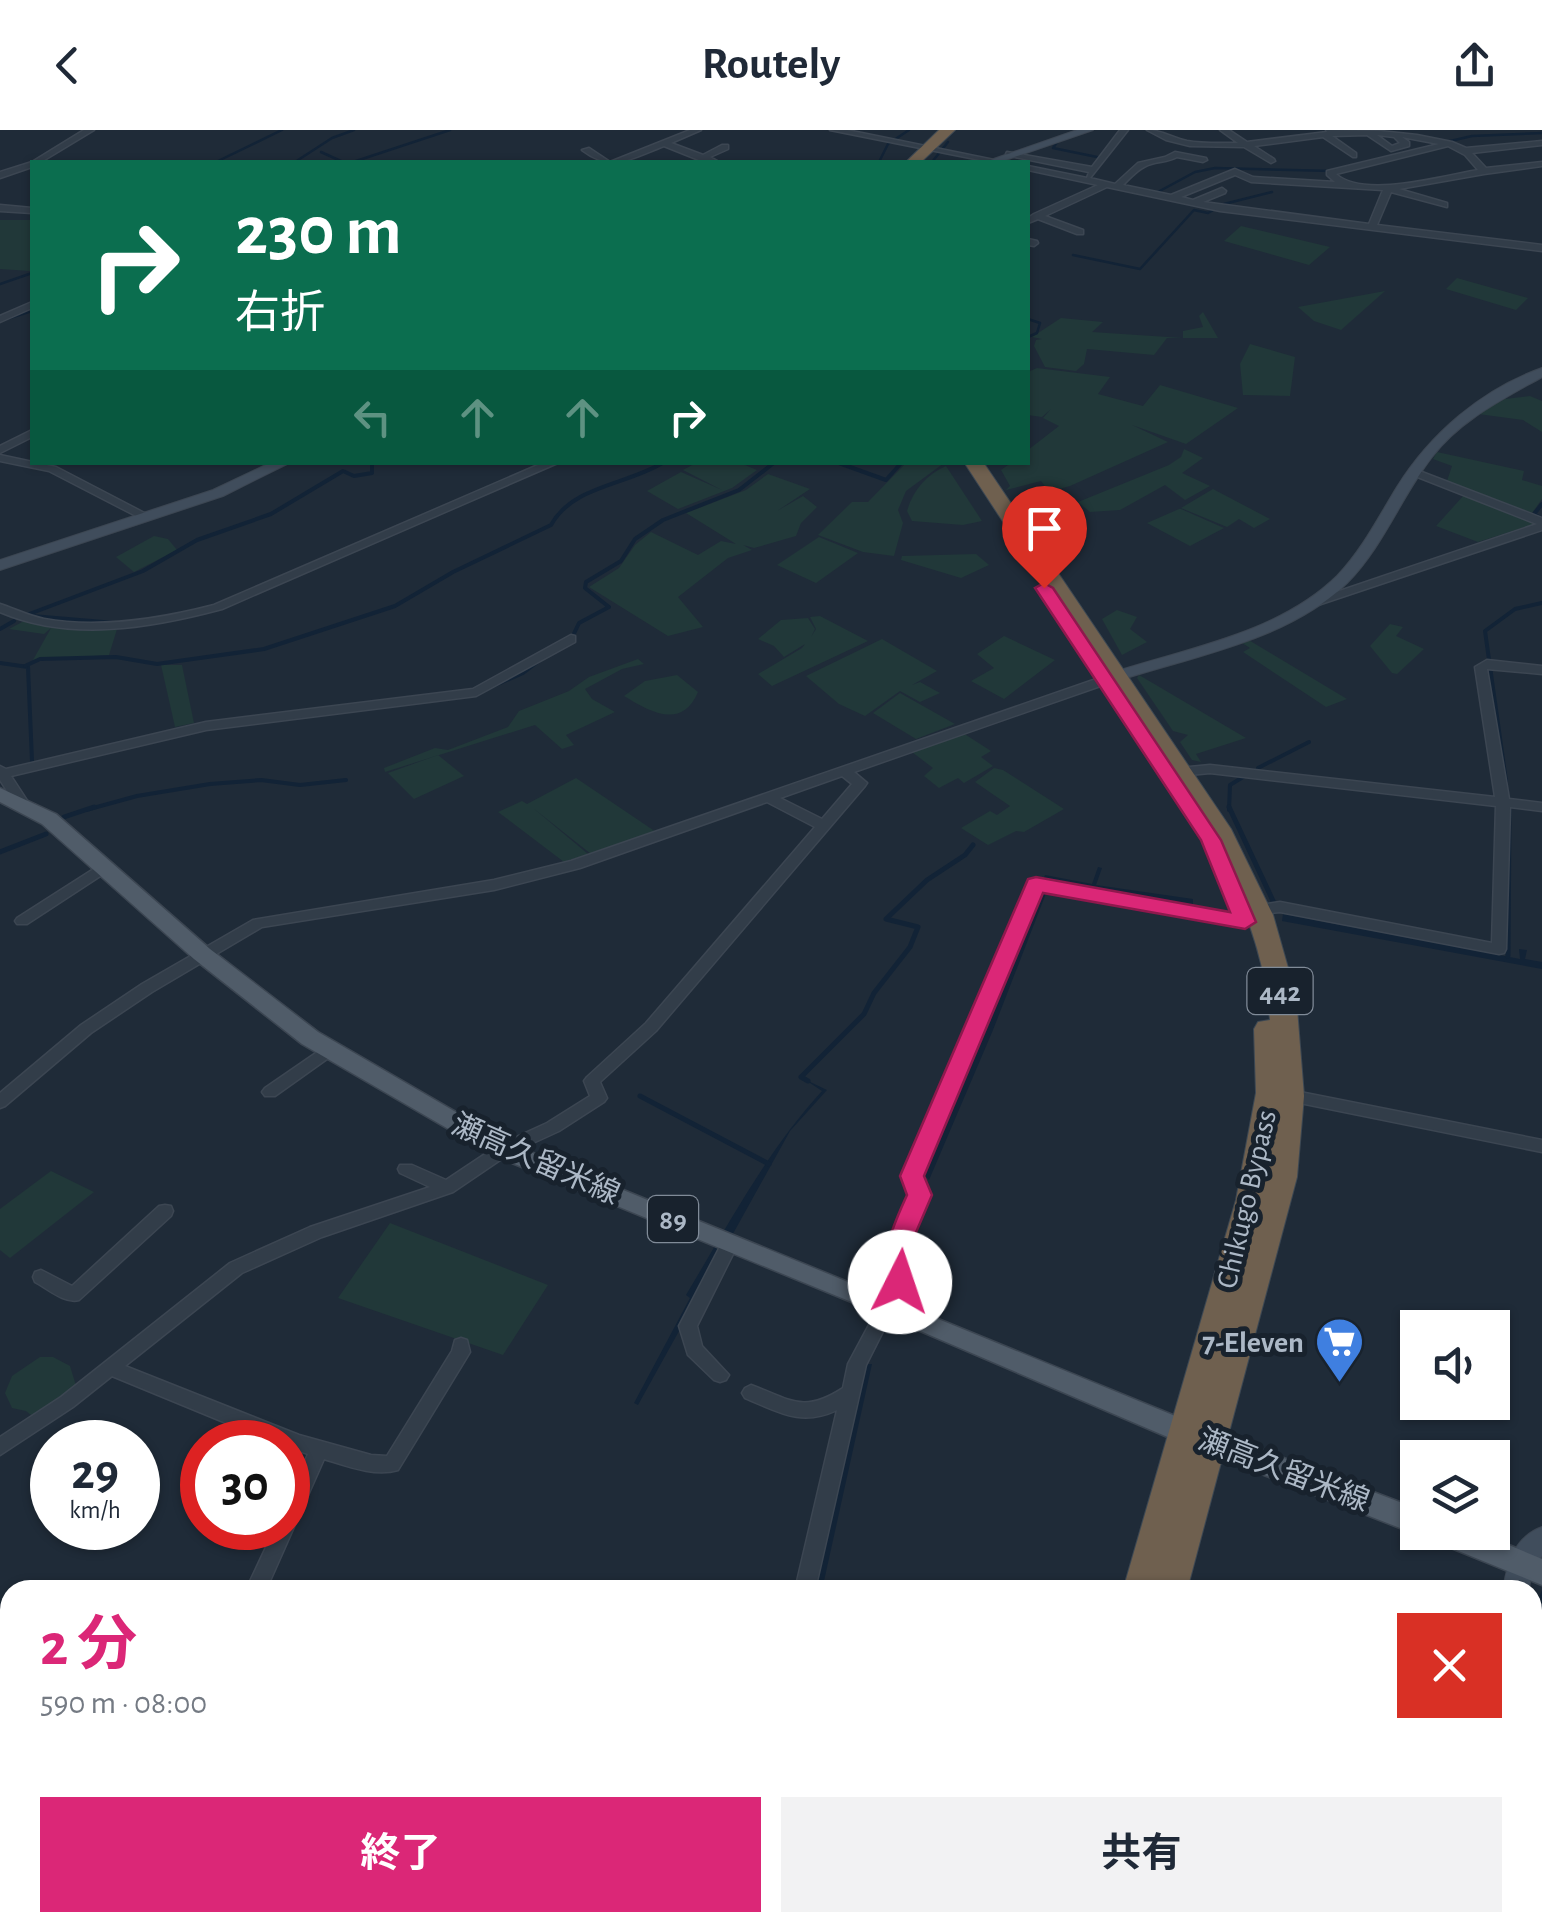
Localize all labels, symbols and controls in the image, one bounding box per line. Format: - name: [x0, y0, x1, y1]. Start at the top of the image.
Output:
- icon: back: [40, 38, 95, 93]
- icon: share: [1447, 38, 1502, 93]
- text: Routely: [702, 42, 840, 87]
- text: 230 m: [235, 197, 402, 267]
- icon: right: [70, 200, 200, 330]
- text: 右折: [235, 291, 325, 336]
- icon: left: [345, 390, 400, 445]
- icon: ahead: [450, 390, 505, 445]
- icon: ahead: [555, 390, 610, 445]
- icon: right: [660, 390, 715, 445]
- pin: [1002, 486, 1087, 589]
- icon: arrive: [1017, 501, 1072, 556]
- road number: 442: [1248, 968, 1312, 1014]
- street label: Chikugo Bypass: [1212, 1107, 1282, 1291]
- street label: 瀬高久留米線: [447, 1108, 625, 1210]
- road number: 89: [648, 1196, 698, 1242]
- position arrow: [848, 1230, 952, 1334]
- map controls: [1400, 1310, 1510, 1550]
- button: sound: [1400, 1310, 1510, 1420]
- supermarket icon: 7-Eleven: [1313, 1316, 1365, 1384]
- place label: 7-Eleven: [1202, 1328, 1304, 1358]
- speed limit sign: 30: [180, 1420, 310, 1550]
- street label: 瀬高久留米線: [1194, 1423, 1374, 1517]
- button: layers: [1400, 1440, 1510, 1550]
- text: 29: [71, 1448, 119, 1498]
- text: km/h: [69, 1498, 121, 1523]
- button: close: [1397, 1613, 1502, 1718]
- text: 2 分: [40, 1616, 137, 1676]
- text: 590 m · 08:00: [40, 1687, 207, 1719]
- button: 終了: [40, 1797, 761, 1912]
- button: 共有: [781, 1797, 1502, 1912]

